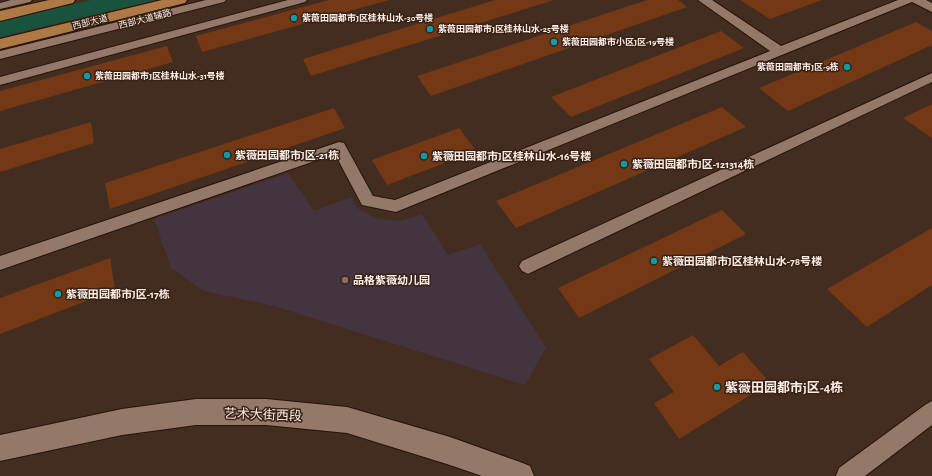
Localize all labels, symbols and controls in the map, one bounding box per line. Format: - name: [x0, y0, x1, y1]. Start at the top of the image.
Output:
- street label: 西部大道辅路: [118, 8, 172, 30]
- street label: 西部大道: [71, 13, 109, 31]
- marker: 紫薇田园都市J区桂林山水-30号楼: [289, 13, 299, 23]
- place label: 紫薇田园都市J区桂林山水-30号楼: [302, 13, 433, 23]
- marker: 紫薇田园都市J区桂林山水-25号楼: [425, 24, 435, 34]
- place label: 紫薇田园都市J区桂林山水-25号楼: [438, 24, 569, 34]
- marker: 紫薇田园都市小区J区-19号楼: [549, 37, 559, 47]
- place label: 紫薇田园都市小区J区-19号楼: [562, 37, 674, 47]
- place label: 紫薇田园都市J区-9栋: [757, 61, 839, 72]
- marker: 紫薇田园都市J区-9栋: [842, 62, 852, 72]
- marker: 紫薇田园都市J区桂林山水-31号楼: [82, 71, 92, 81]
- place label: 紫薇田园都市J区桂林山水-31号楼: [95, 71, 225, 81]
- place label: 紫薇田园都市J区-21栋: [235, 149, 339, 161]
- marker: 紫薇田园都市J区-21栋: [222, 150, 232, 160]
- place label: 紫薇田园都市J区桂林山水-16号楼: [432, 150, 591, 162]
- marker: 紫薇田园都市J区桂林山水-16号楼: [419, 151, 429, 161]
- place label: 紫薇田园都市J区-121314栋: [632, 158, 754, 170]
- marker: 紫薇田园都市J区-121314栋: [619, 159, 629, 169]
- place label: 紫薇田园都市J区桂林山水-78号楼: [662, 255, 822, 267]
- marker: 紫薇田园都市J区桂林山水-78号楼: [649, 256, 659, 266]
- place label: 品格紫薇幼儿园: [353, 274, 430, 286]
- marker: 品格紫薇幼儿园: [340, 275, 350, 285]
- place label: 紫薇田园都市J区-17栋: [66, 288, 170, 300]
- marker: 紫薇田园都市J区-17栋: [53, 289, 63, 299]
- place label: 紫薇田园都市j区-4栋: [725, 380, 843, 395]
- marker: 紫薇田园都市j区-4栋: [712, 382, 722, 392]
- street label: 艺术大街西段: [224, 407, 302, 423]

